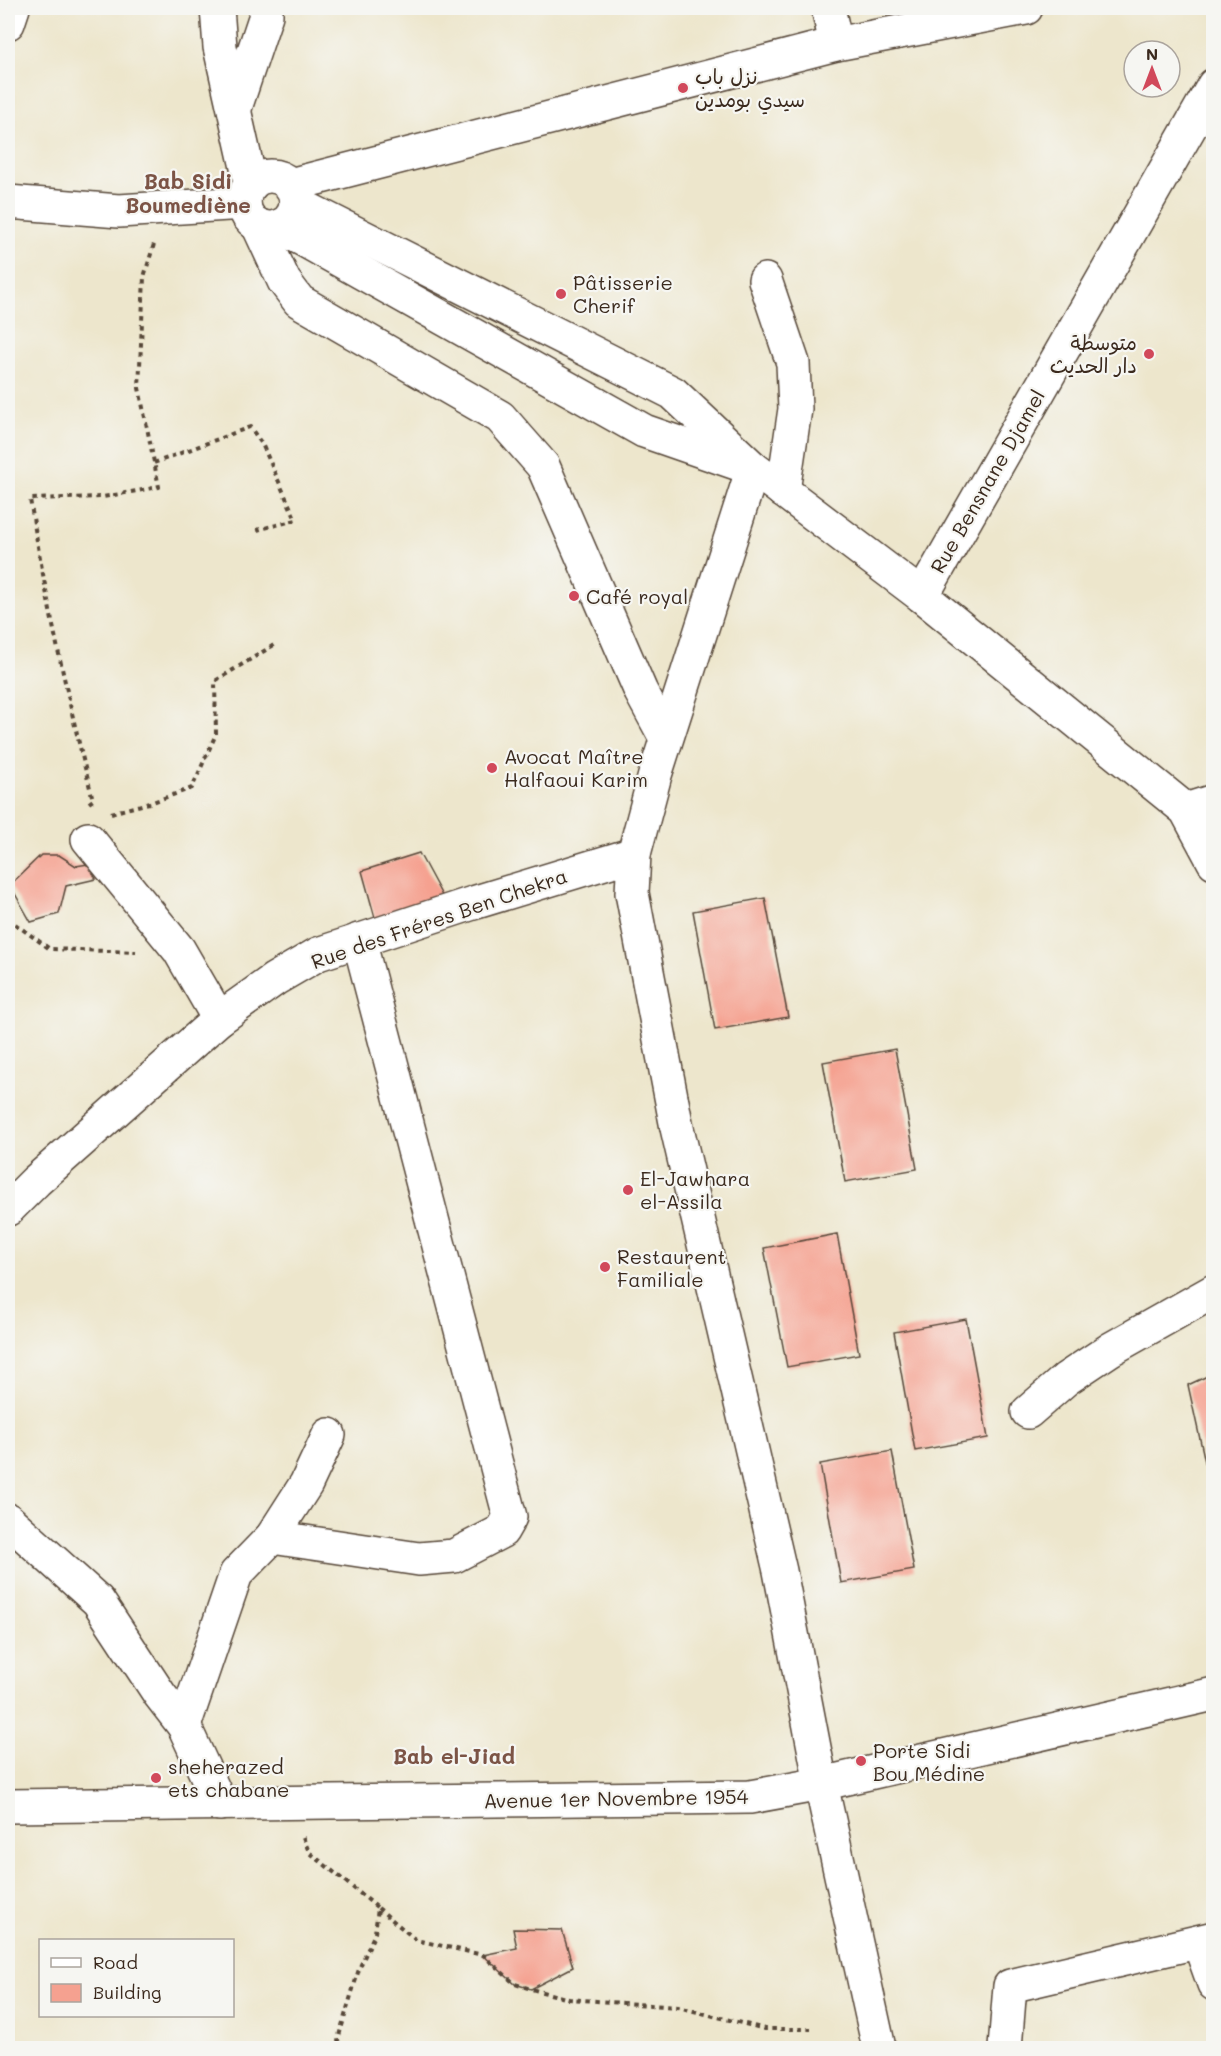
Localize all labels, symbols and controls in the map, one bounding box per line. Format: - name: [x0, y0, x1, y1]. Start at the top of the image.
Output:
- north arrow: [1122, 39, 1182, 99]
- text: N: [1146, 43, 1158, 64]
- place label: نزل باب سيدي بومدين: [695, 63, 805, 115]
- marker: نزل باب سيدي بومدين: [676, 81, 690, 95]
- district label: Bab Sidi Boumediène: [125, 167, 251, 218]
- place label: Pâtisserie Cherif: [573, 269, 673, 318]
- marker: Pâtisserie Cherif: [554, 287, 568, 301]
- place label: متوسطة دار الحديث: [1050, 329, 1137, 378]
- marker: متوسطة دار الحديث: [1142, 347, 1156, 361]
- street label: Rue Bensnane Djamel: [924, 385, 1050, 577]
- place label: Café royal: [586, 583, 688, 609]
- marker: Café royal: [567, 589, 581, 603]
- place label: Avocat Maître Halfaoui Karim: [504, 743, 648, 792]
- marker: Avocat Maître Halfaoui Karim: [485, 761, 499, 775]
- street label: Rue des Fréres Ben Chekra: [307, 862, 571, 974]
- place label: El-Jawhara el-Assila: [640, 1165, 750, 1214]
- marker: El-Jawhara el-Assila: [621, 1183, 635, 1197]
- place label: Restaurent Familiale: [617, 1243, 726, 1292]
- marker: Restaurent Familiale: [598, 1260, 612, 1274]
- place label: Porte Sidi Bou Médine: [873, 1737, 985, 1786]
- district label: Bab el-Jiad: [393, 1742, 515, 1769]
- place label: sheherazed ets chabane: [168, 1753, 289, 1802]
- marker: Porte Sidi Bou Médine: [854, 1754, 868, 1768]
- marker: sheherazed ets chabane: [149, 1771, 163, 1785]
- street label: Avenue 1er Novembre 1954: [483, 1783, 749, 1813]
- legend: [39, 1939, 234, 2017]
- text: Road: [93, 1950, 138, 1974]
- text: Building: [93, 1980, 161, 2004]

